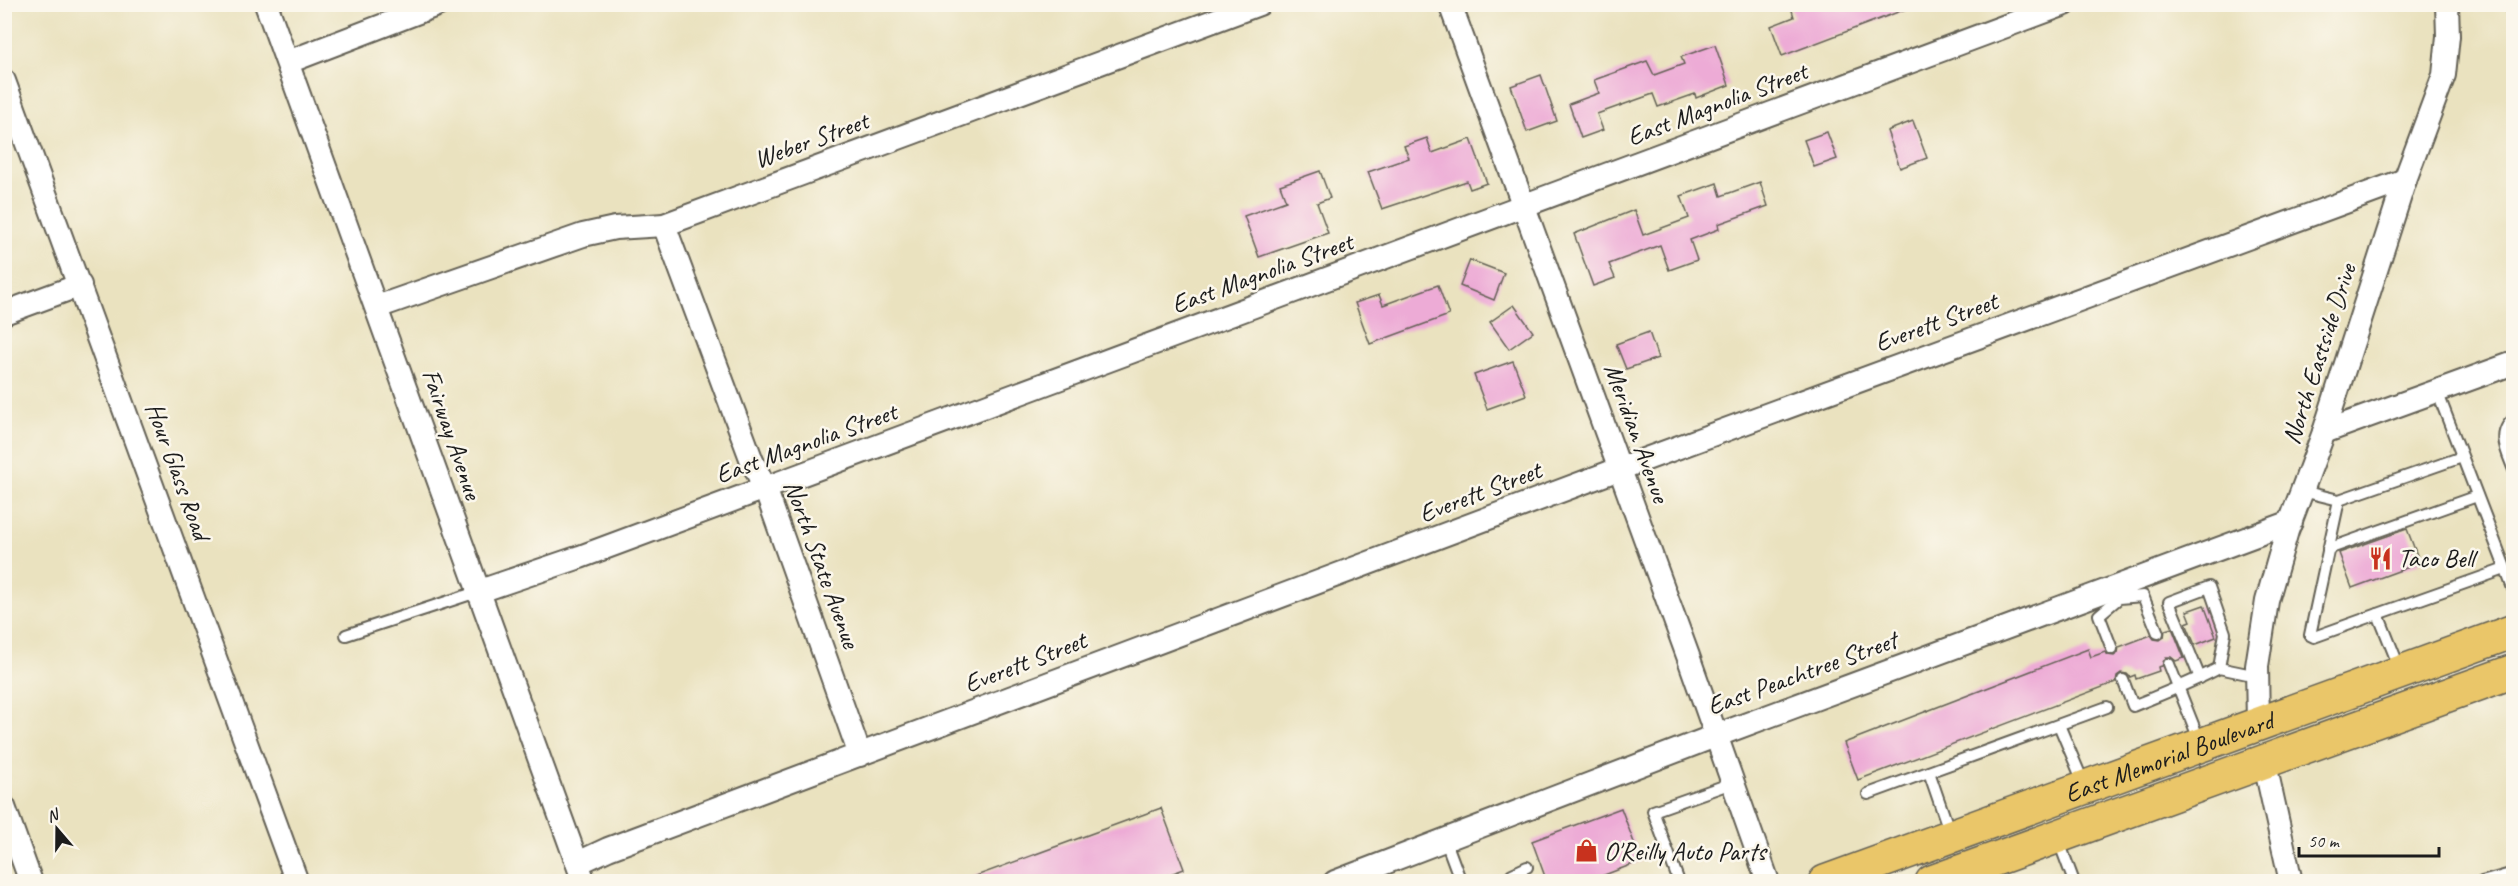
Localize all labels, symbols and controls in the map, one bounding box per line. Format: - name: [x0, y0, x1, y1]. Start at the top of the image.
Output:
- street label: East Magnolia Street: [1622, 54, 1814, 153]
- street label: Weber Street: [749, 103, 875, 176]
- street label: East Magnolia Street: [1167, 224, 1359, 321]
- street label: North Eastside Drive: [2274, 258, 2364, 448]
- street label: Everett Street: [1870, 284, 2004, 359]
- street label: Meridian Avenue: [1597, 359, 1678, 509]
- street label: Fairway Avenue: [414, 365, 490, 505]
- street label: East Magnolia Street: [711, 394, 903, 491]
- street label: Hour Glass Road: [138, 398, 219, 548]
- street label: Everett Street: [1414, 453, 1548, 530]
- street label: North State Avenue: [776, 475, 868, 654]
- place label: Taco Bell: [2398, 542, 2479, 575]
- restaurant icon: Taco Bell: [2367, 545, 2393, 571]
- street label: East Peachtree Street: [1703, 622, 1905, 723]
- street label: Everett Street: [959, 623, 1093, 700]
- street label: East Memorial Boulevard: [2060, 702, 2281, 810]
- north arrow: [27, 799, 87, 859]
- text: N: [44, 804, 63, 827]
- scale bar: [2299, 820, 2438, 858]
- text: 50 m: [2308, 830, 2341, 852]
- place label: O'Reilly Auto Parts: [1604, 835, 1768, 868]
- shop icon: O'Reilly Auto Parts: [1573, 838, 1599, 864]

